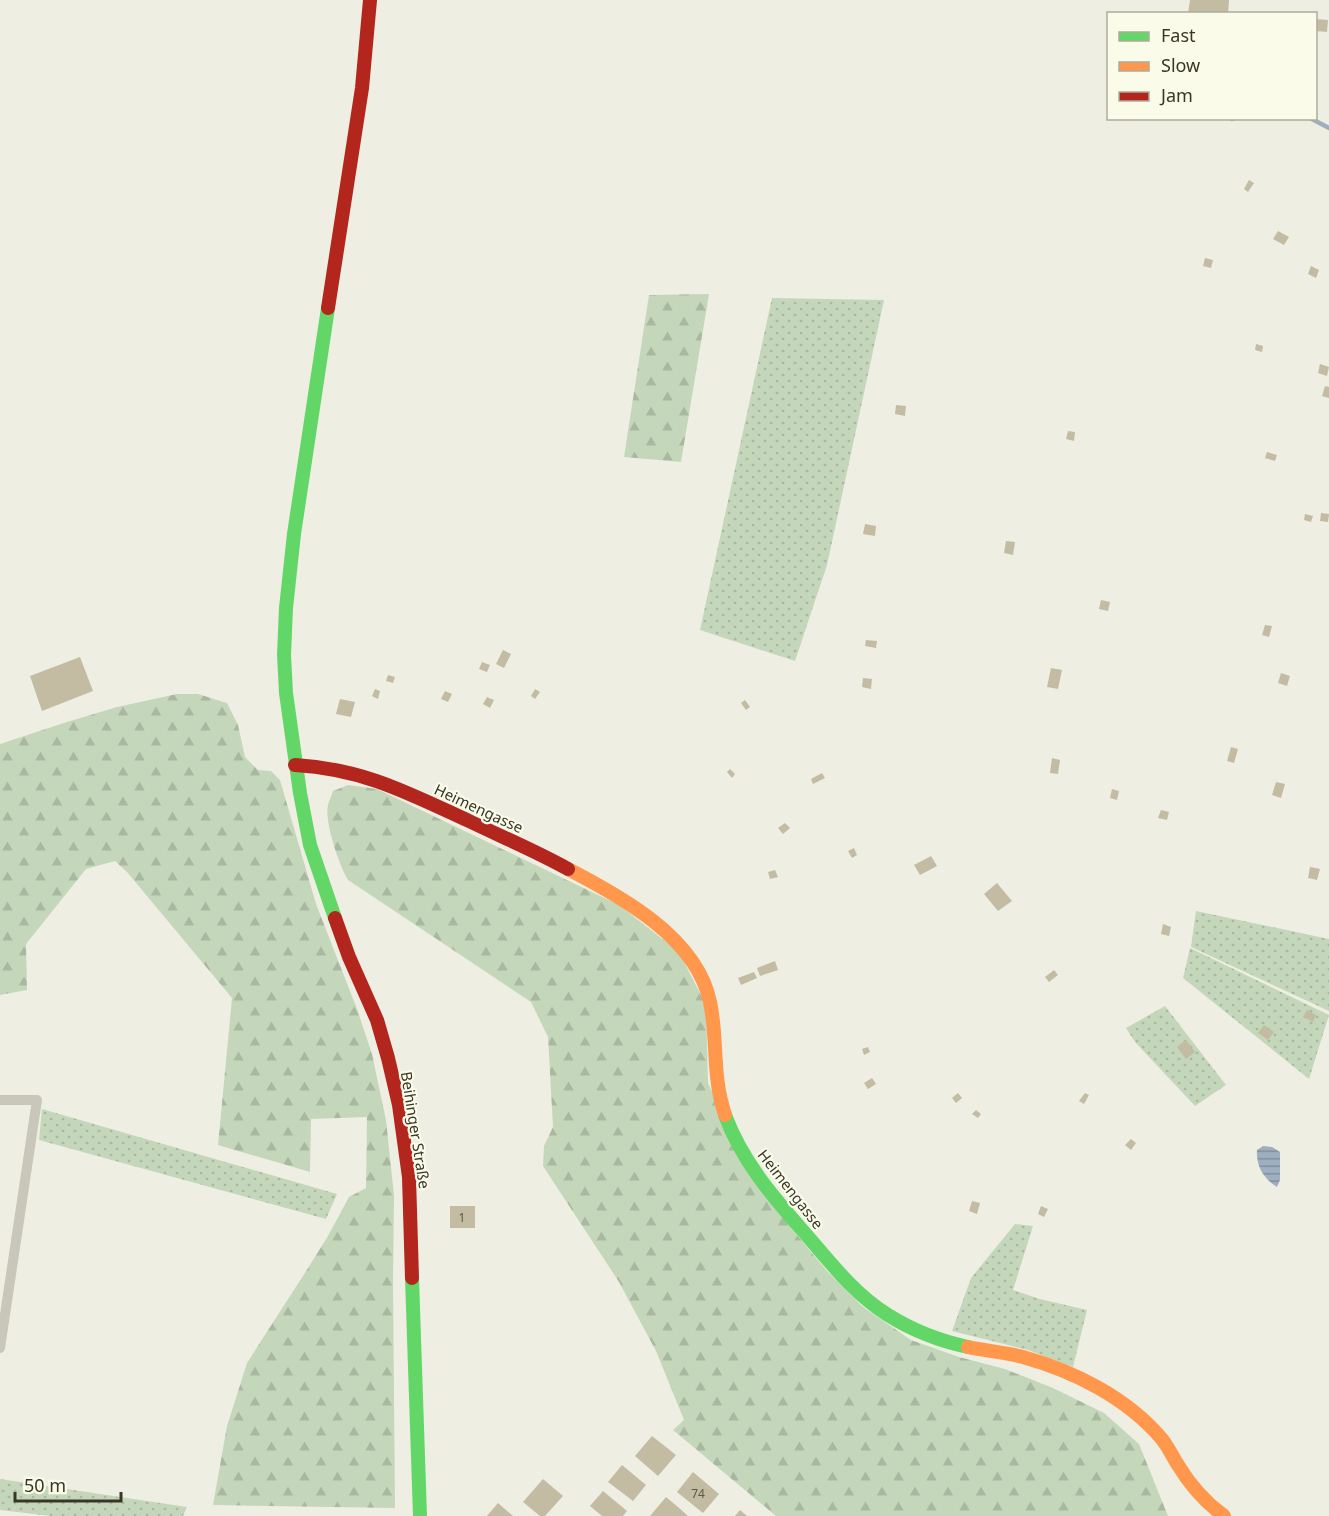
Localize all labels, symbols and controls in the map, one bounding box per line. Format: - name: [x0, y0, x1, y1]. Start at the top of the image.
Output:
- legend: [1107, 12, 1317, 120]
- text: Fast: [1161, 23, 1196, 47]
- text: Slow: [1161, 53, 1200, 77]
- text: Jam: [1159, 83, 1193, 107]
- street label: Heimengasse: [431, 779, 527, 837]
- street label: Beihinger Straße: [397, 1070, 435, 1190]
- street label: Heimengasse: [754, 1145, 828, 1233]
- house number: 1: [459, 1209, 465, 1226]
- scale bar: [15, 1465, 122, 1503]
- text: 50 m: [24, 1473, 66, 1497]
- house number: 74: [691, 1485, 705, 1502]

